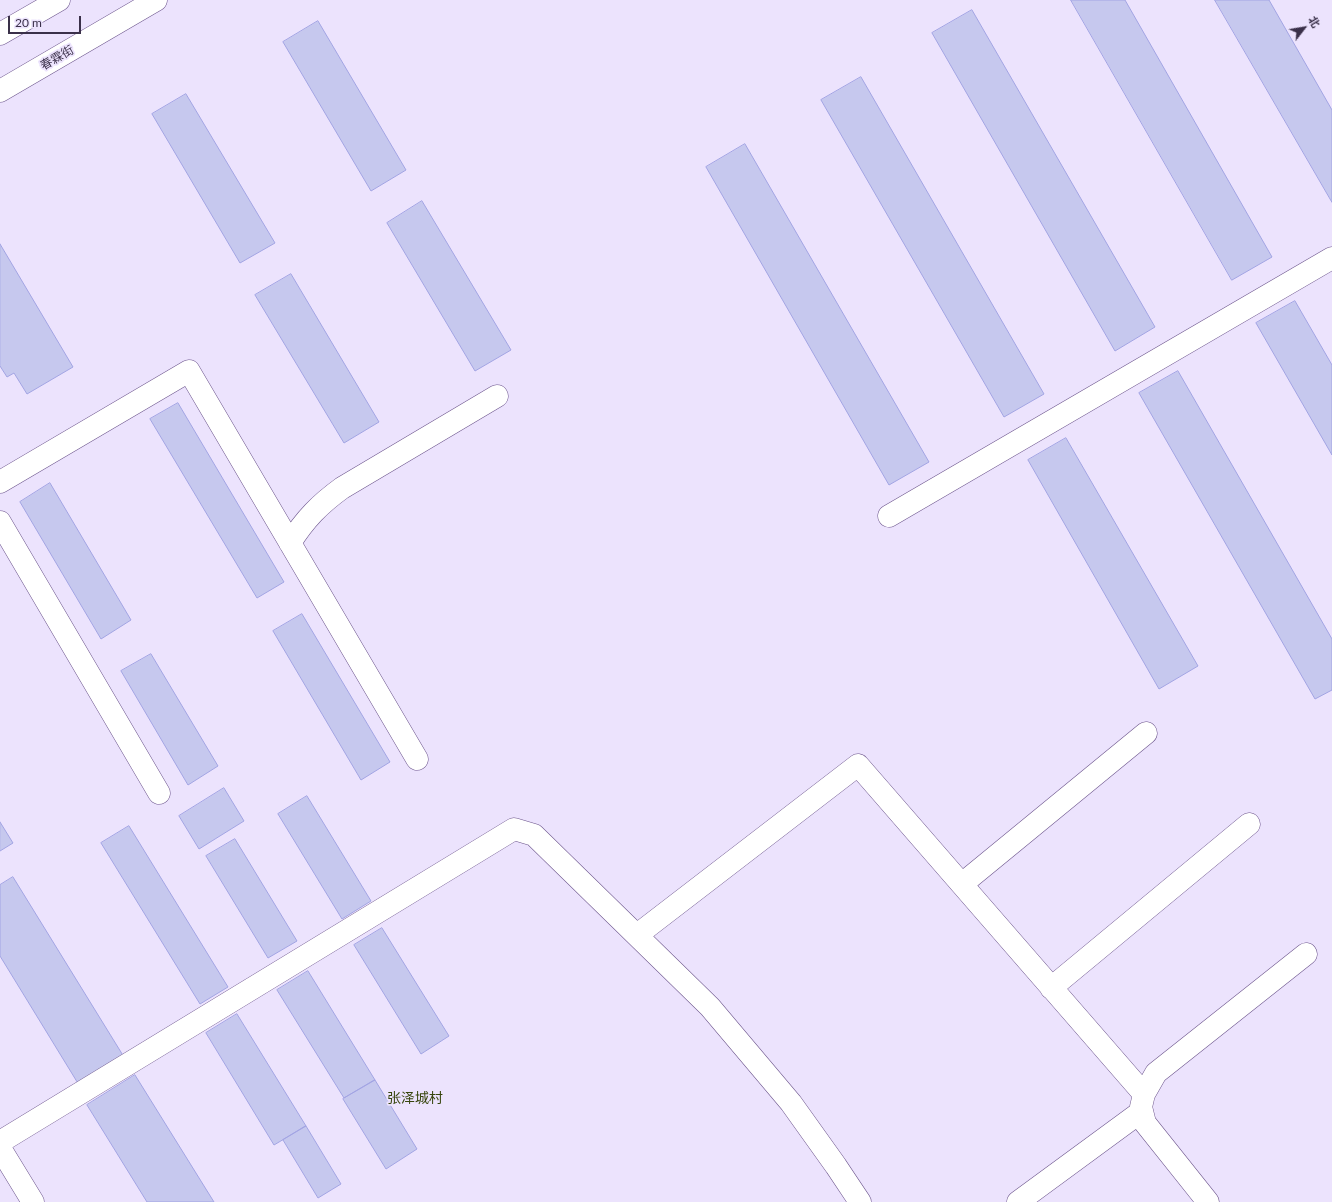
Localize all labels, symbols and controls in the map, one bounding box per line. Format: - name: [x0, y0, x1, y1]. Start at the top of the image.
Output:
- scale bar: [10, 8, 83, 34]
- north arrow: [1284, 8, 1324, 48]
- text: 北: [1306, 13, 1323, 30]
- text: 20 m: [15, 15, 42, 30]
- street label: 春霖街: [38, 43, 76, 73]
- district label: 张泽城村: [387, 1090, 443, 1106]

